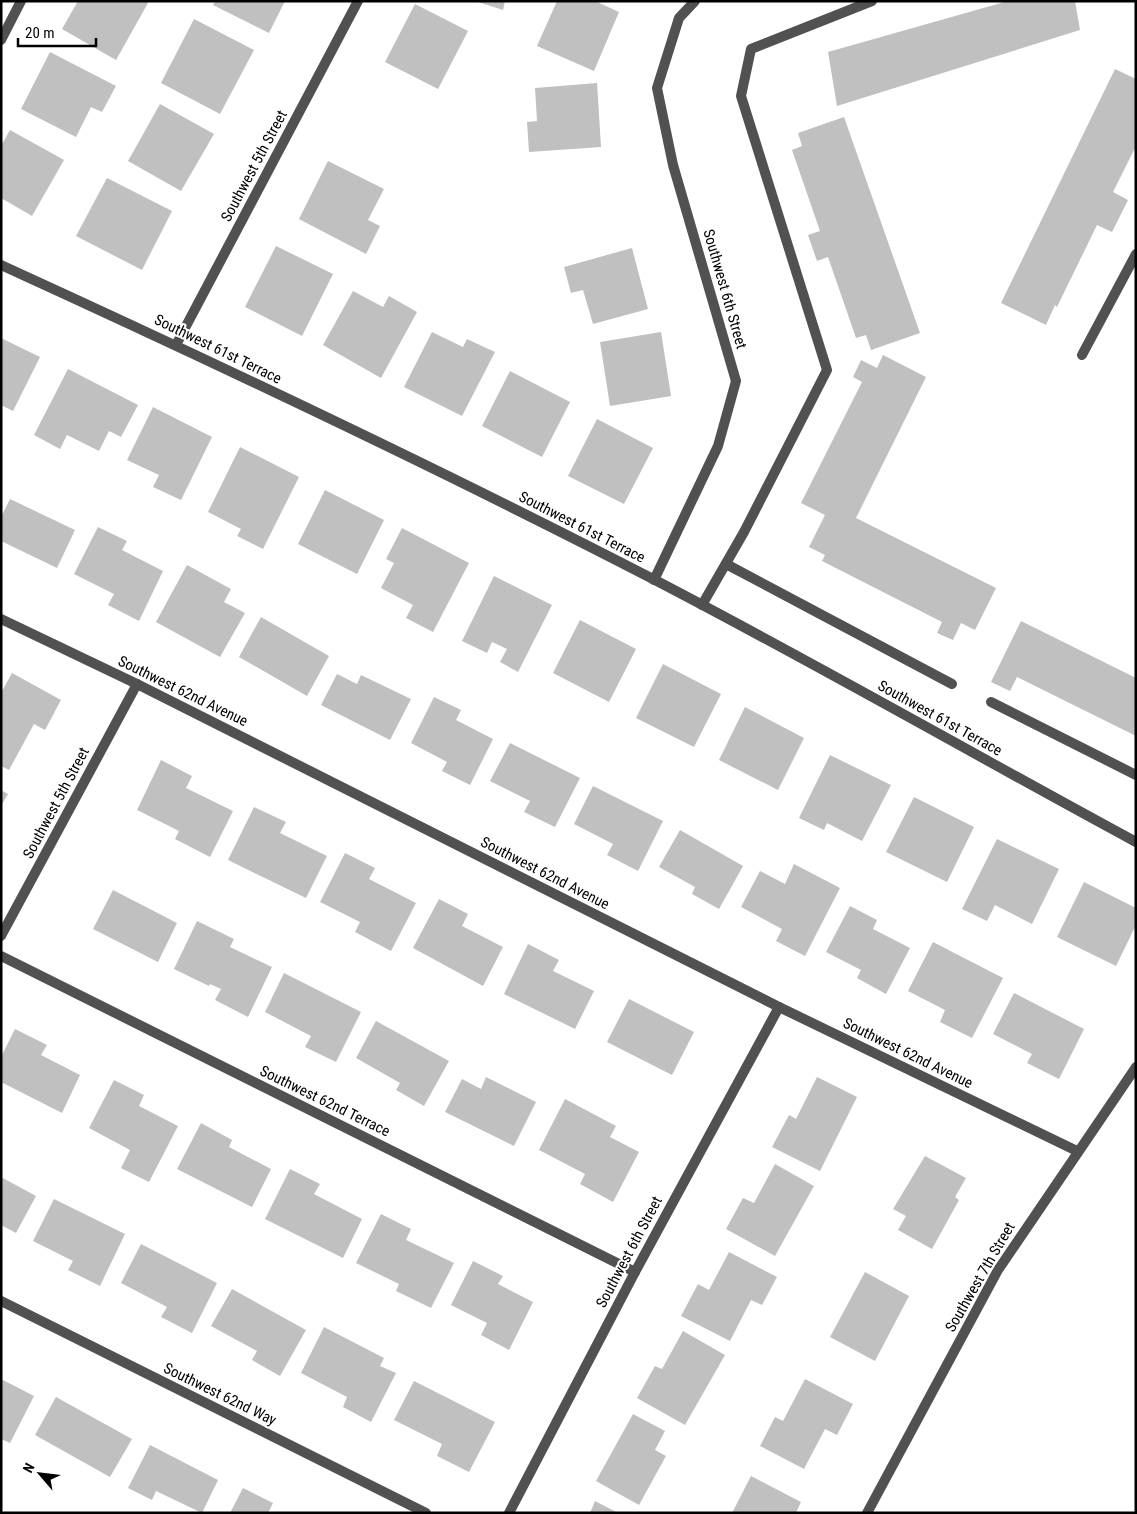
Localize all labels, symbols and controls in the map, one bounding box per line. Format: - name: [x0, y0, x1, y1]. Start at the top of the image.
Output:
- scale bar: [18, 15, 95, 47]
- text: 20 m: [25, 24, 55, 42]
- street label: Southwest 5th Street: [217, 107, 291, 225]
- street label: Southwest 6th Street: [699, 227, 751, 351]
- street label: Southwest 61st Terrace: [152, 310, 284, 388]
- street label: Southwest 61st Terrace: [516, 487, 648, 567]
- street label: Southwest 62nd Avenue: [115, 652, 251, 730]
- street label: Southwest 61st Terrace: [875, 676, 1005, 760]
- street label: Southwest 5th Street: [19, 744, 93, 862]
- street label: Southwest 62nd Avenue: [478, 833, 612, 913]
- street label: Southwest 62nd Avenue: [840, 1014, 976, 1092]
- street label: Southwest 62nd Terrace: [257, 1062, 393, 1140]
- street label: Southwest 6th Street: [592, 1193, 666, 1311]
- street label: Southwest 7th Street: [941, 1219, 1019, 1335]
- street label: Southwest 62nd Way: [161, 1359, 279, 1429]
- north arrow: [15, 1449, 65, 1499]
- text: N: [19, 1460, 38, 1475]

